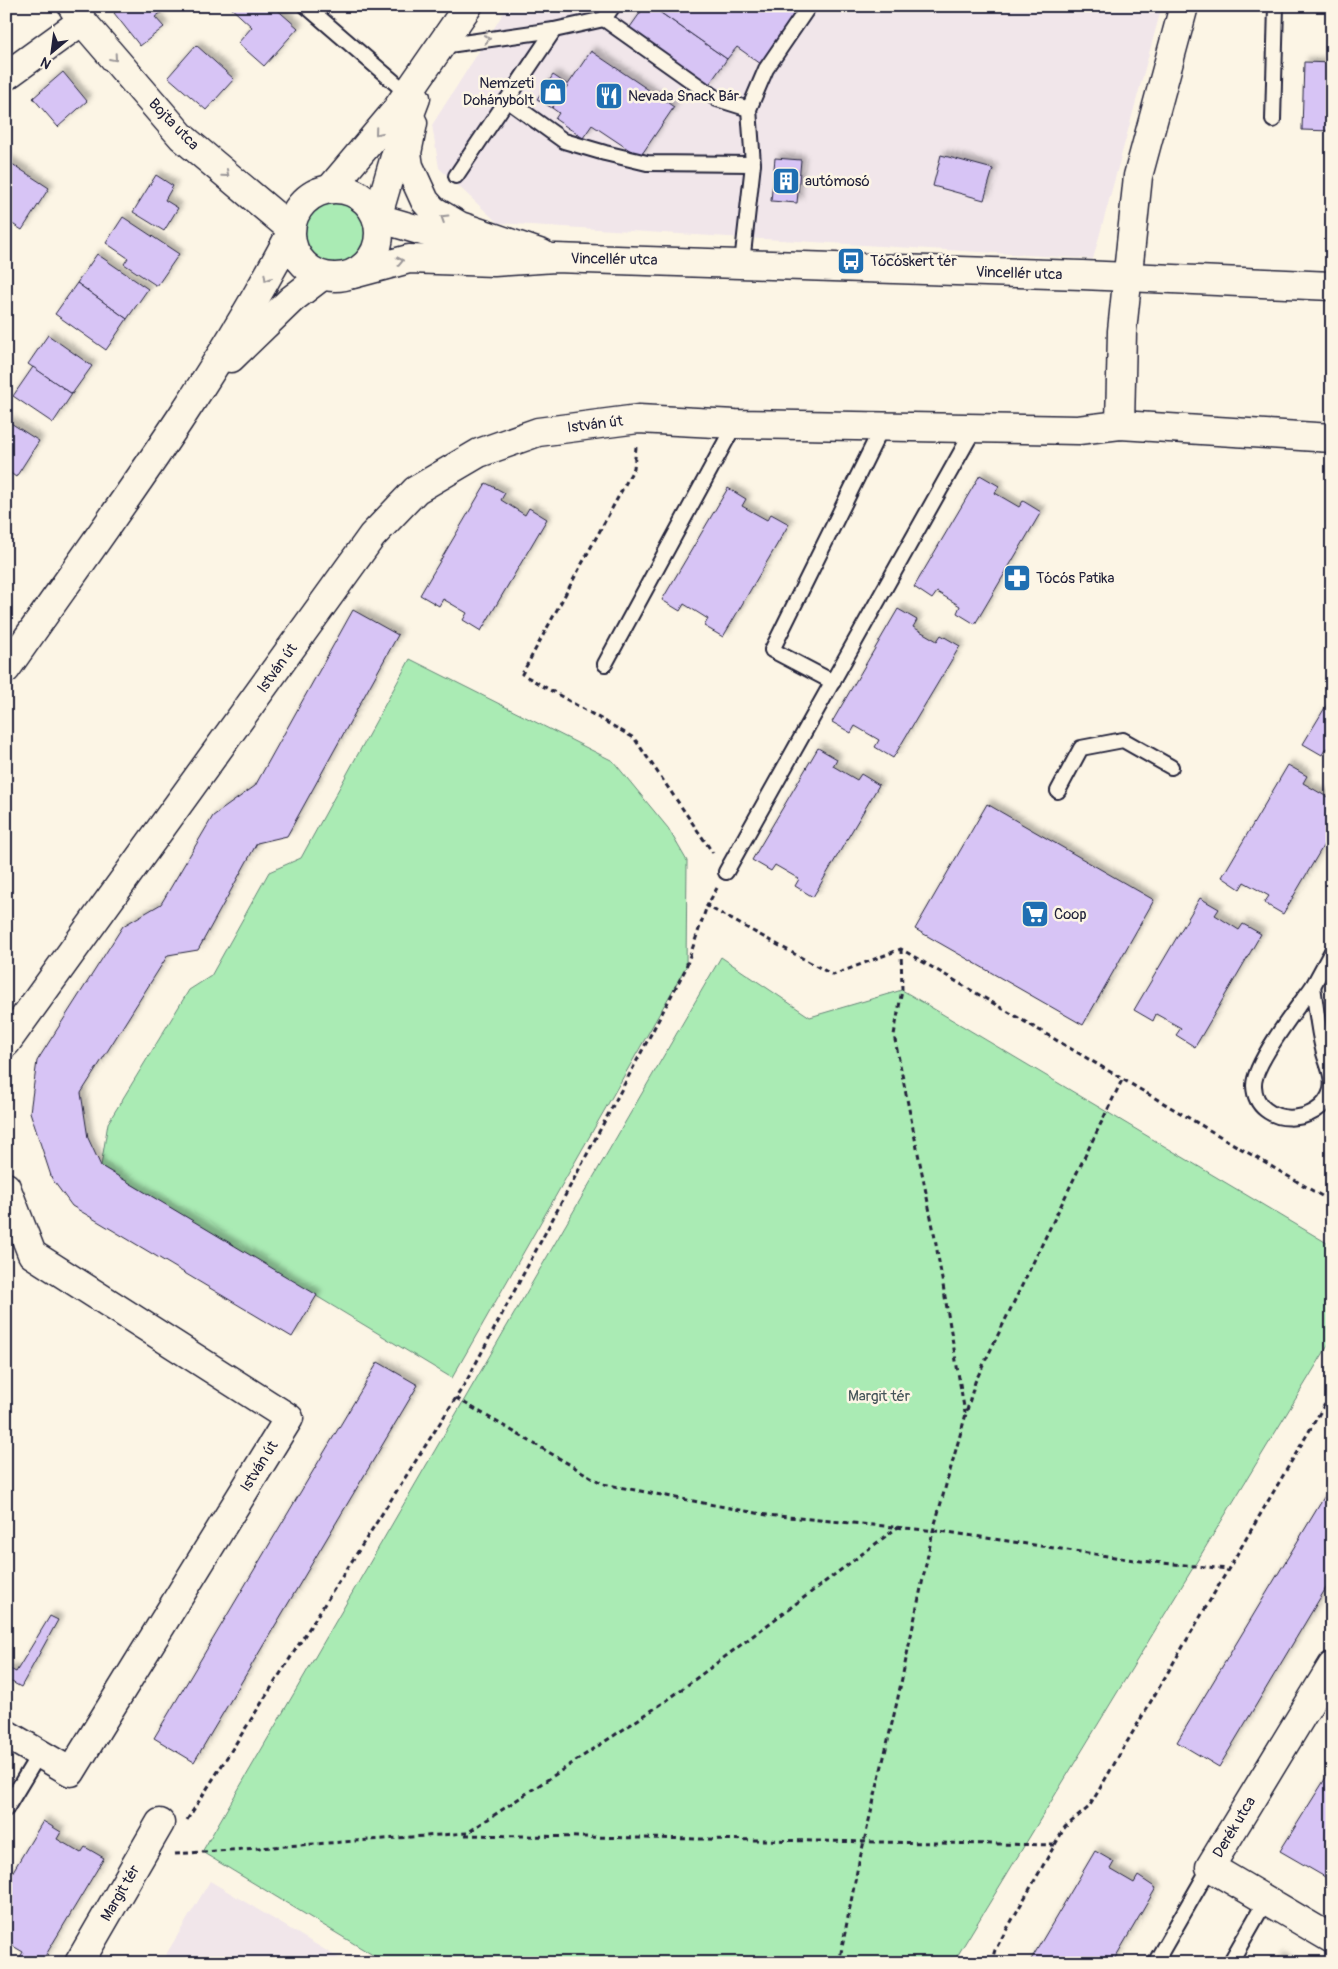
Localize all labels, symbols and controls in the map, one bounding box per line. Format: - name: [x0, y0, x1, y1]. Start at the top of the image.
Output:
- north arrow: [28, 28, 78, 78]
- one-way arrow: [483, 35, 491, 45]
- one-way arrow: [108, 52, 117, 61]
- text: N: [38, 53, 54, 73]
- place label: Nemzeti Dohánybolt: [463, 74, 535, 110]
- shop icon: Nemzeti Dohánybolt: [538, 77, 568, 107]
- restaurant icon: Nevada Snack Bár: [594, 81, 624, 111]
- place label: Nevada Snack Bár: [628, 87, 740, 106]
- street label: Bojta utca: [144, 95, 203, 154]
- one-way arrow: [375, 126, 384, 135]
- building icon: autómosó: [771, 166, 801, 196]
- one-way arrow: [221, 169, 230, 178]
- place label: autómosó: [805, 172, 870, 191]
- one-way arrow: [440, 214, 449, 224]
- bus stop icon: Tócóskert tér: [836, 246, 866, 276]
- street label: Vincellér utca: [570, 249, 658, 270]
- place label: Tócóskert tér: [870, 252, 957, 271]
- one-way arrow: [395, 256, 404, 267]
- street label: Vincellér utca: [975, 262, 1063, 285]
- one-way arrow: [263, 273, 273, 282]
- street label: István út: [566, 412, 625, 437]
- pharmacy icon: Tócós Patika: [1002, 563, 1032, 593]
- place label: Tócós Patika: [1036, 569, 1114, 588]
- street label: István út: [253, 639, 302, 697]
- supermarket icon: Coop: [1020, 899, 1050, 929]
- place label: Coop: [1054, 905, 1087, 924]
- park label: Margit tér: [848, 1387, 911, 1406]
- street label: István út: [236, 1437, 283, 1495]
- street label: Derék utca: [1209, 1793, 1260, 1861]
- street label: Margit tér: [97, 1861, 144, 1925]

